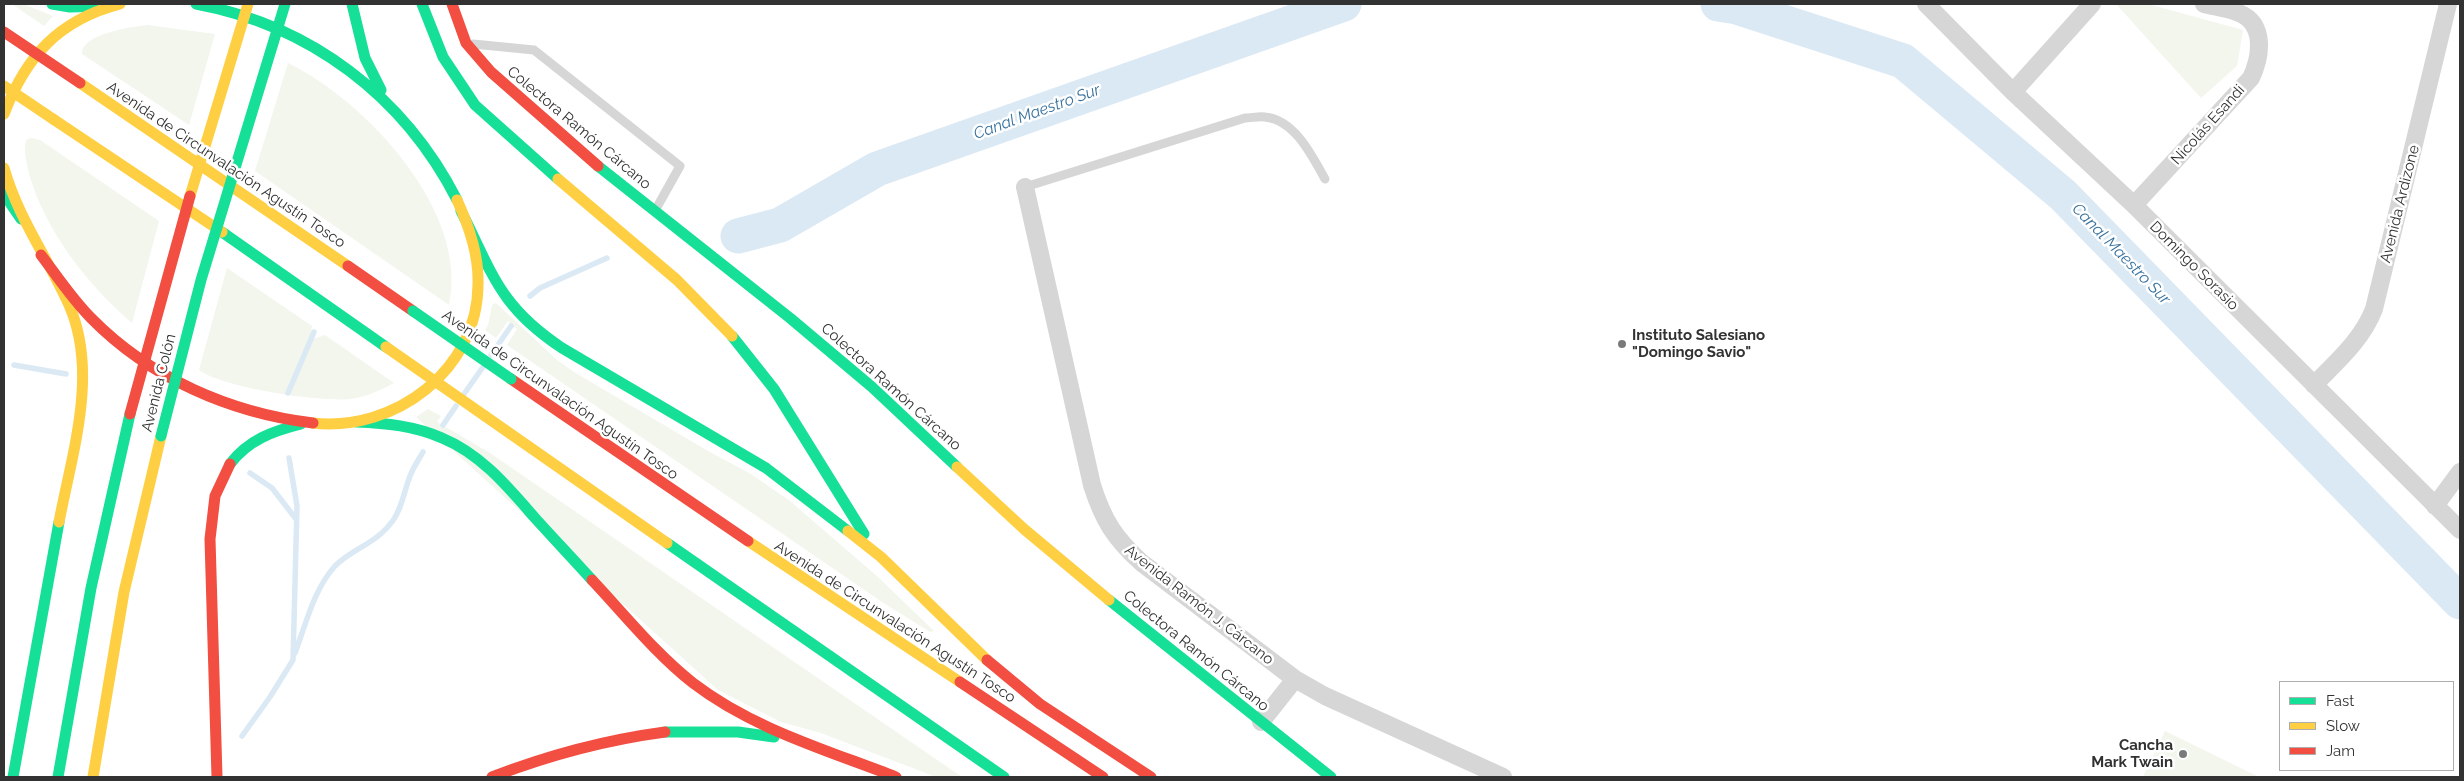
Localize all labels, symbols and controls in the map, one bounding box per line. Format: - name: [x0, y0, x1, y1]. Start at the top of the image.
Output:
- street label: Colectora Ramón Cárcano: [503, 63, 655, 193]
- street label: Avenida de Circunvalación Agustín Tosco: [103, 78, 349, 252]
- water label: Canal Maestro Sur: [971, 80, 1103, 144]
- street label: Nicolás Esandi: [2167, 81, 2249, 169]
- street label: Avenida Ardizone: [2377, 143, 2423, 265]
- water label: Canal Maestro Sur: [2068, 199, 2174, 309]
- street label: Domingo Sorasio: [2146, 218, 2242, 314]
- street label: Avenida de Circunvalación Agustín Tosco: [439, 306, 681, 484]
- street label: Colectora Ramón Cárcano: [817, 319, 965, 455]
- place label: Instituto Salesiano "Domingo Savio": [1632, 326, 1765, 361]
- street label: Avenida Colón: [138, 332, 180, 434]
- marker: Instituto Salesiano "Domingo Savio": [1616, 338, 1628, 350]
- street label: Avenida de Circunvalación Agustín Tosco: [771, 537, 1019, 707]
- street label: Avenida Ramón J. Cárcano: [1121, 541, 1277, 669]
- street label: Colectora Ramón Cárcano: [1120, 587, 1272, 715]
- legend: [2279, 681, 2454, 771]
- text: Fast: [2326, 692, 2354, 710]
- text: Slow: [2326, 717, 2360, 735]
- place label: Cancha Mark Twain: [2091, 736, 2173, 771]
- text: Jam: [2326, 742, 2355, 760]
- marker: Cancha Mark Twain: [2177, 748, 2189, 760]

